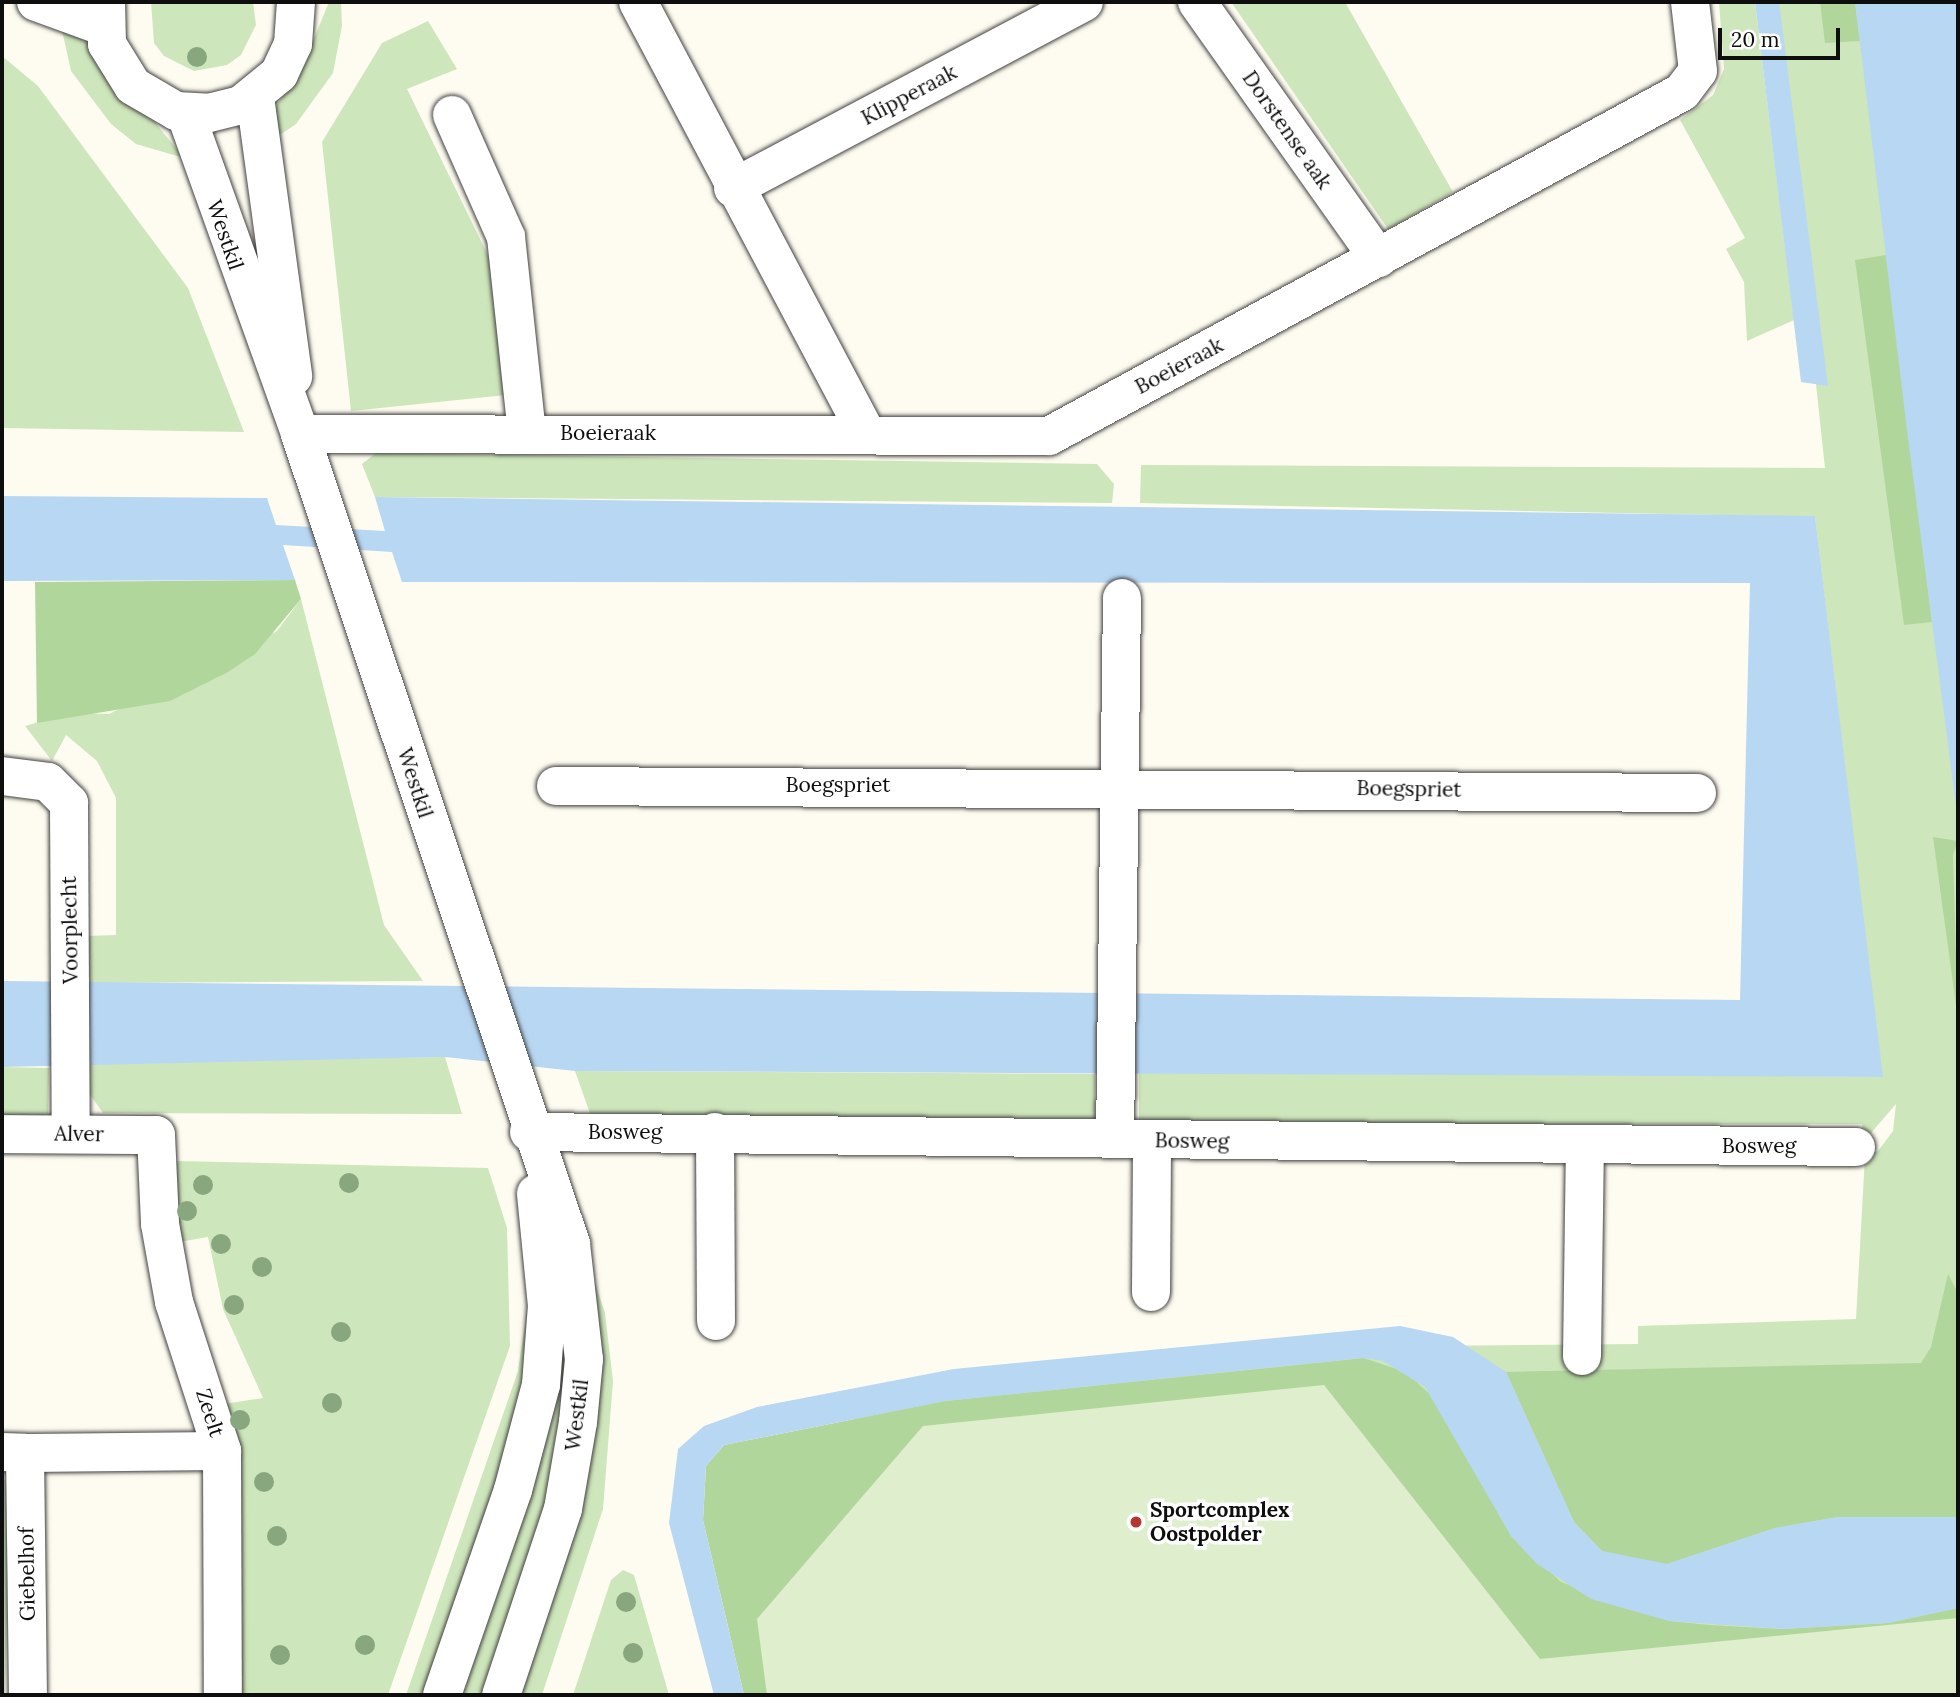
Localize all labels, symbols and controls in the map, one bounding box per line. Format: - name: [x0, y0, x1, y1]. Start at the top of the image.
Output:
- scale bar: [1722, 14, 1844, 58]
- text: 20 m: [1731, 26, 1780, 53]
- street label: Klipperaak: [857, 59, 961, 131]
- street label: Dorstense aak: [1237, 66, 1337, 194]
- street label: Westkil: [201, 197, 249, 273]
- street label: Boeieraak: [1131, 332, 1227, 400]
- street label: Boeieraak: [560, 420, 656, 446]
- street label: Westkil: [392, 745, 438, 821]
- street label: Boegspriet: [786, 772, 890, 798]
- street label: Boegspriet: [1356, 775, 1462, 803]
- street label: Voorplecht: [56, 876, 84, 984]
- street label: Bosweg: [588, 1119, 662, 1145]
- street label: Alver: [54, 1121, 104, 1147]
- street label: Bosweg: [1154, 1128, 1230, 1154]
- street label: Bosweg: [1722, 1133, 1796, 1159]
- street label: Westkil: [560, 1378, 594, 1452]
- street label: Zeelt: [190, 1386, 230, 1440]
- place label: Sportcomplex Oostpolder: [1150, 1497, 1290, 1547]
- marker: Sportcomplex Oostpolder: [1128, 1514, 1144, 1530]
- street label: Giebelhof: [14, 1527, 40, 1621]

